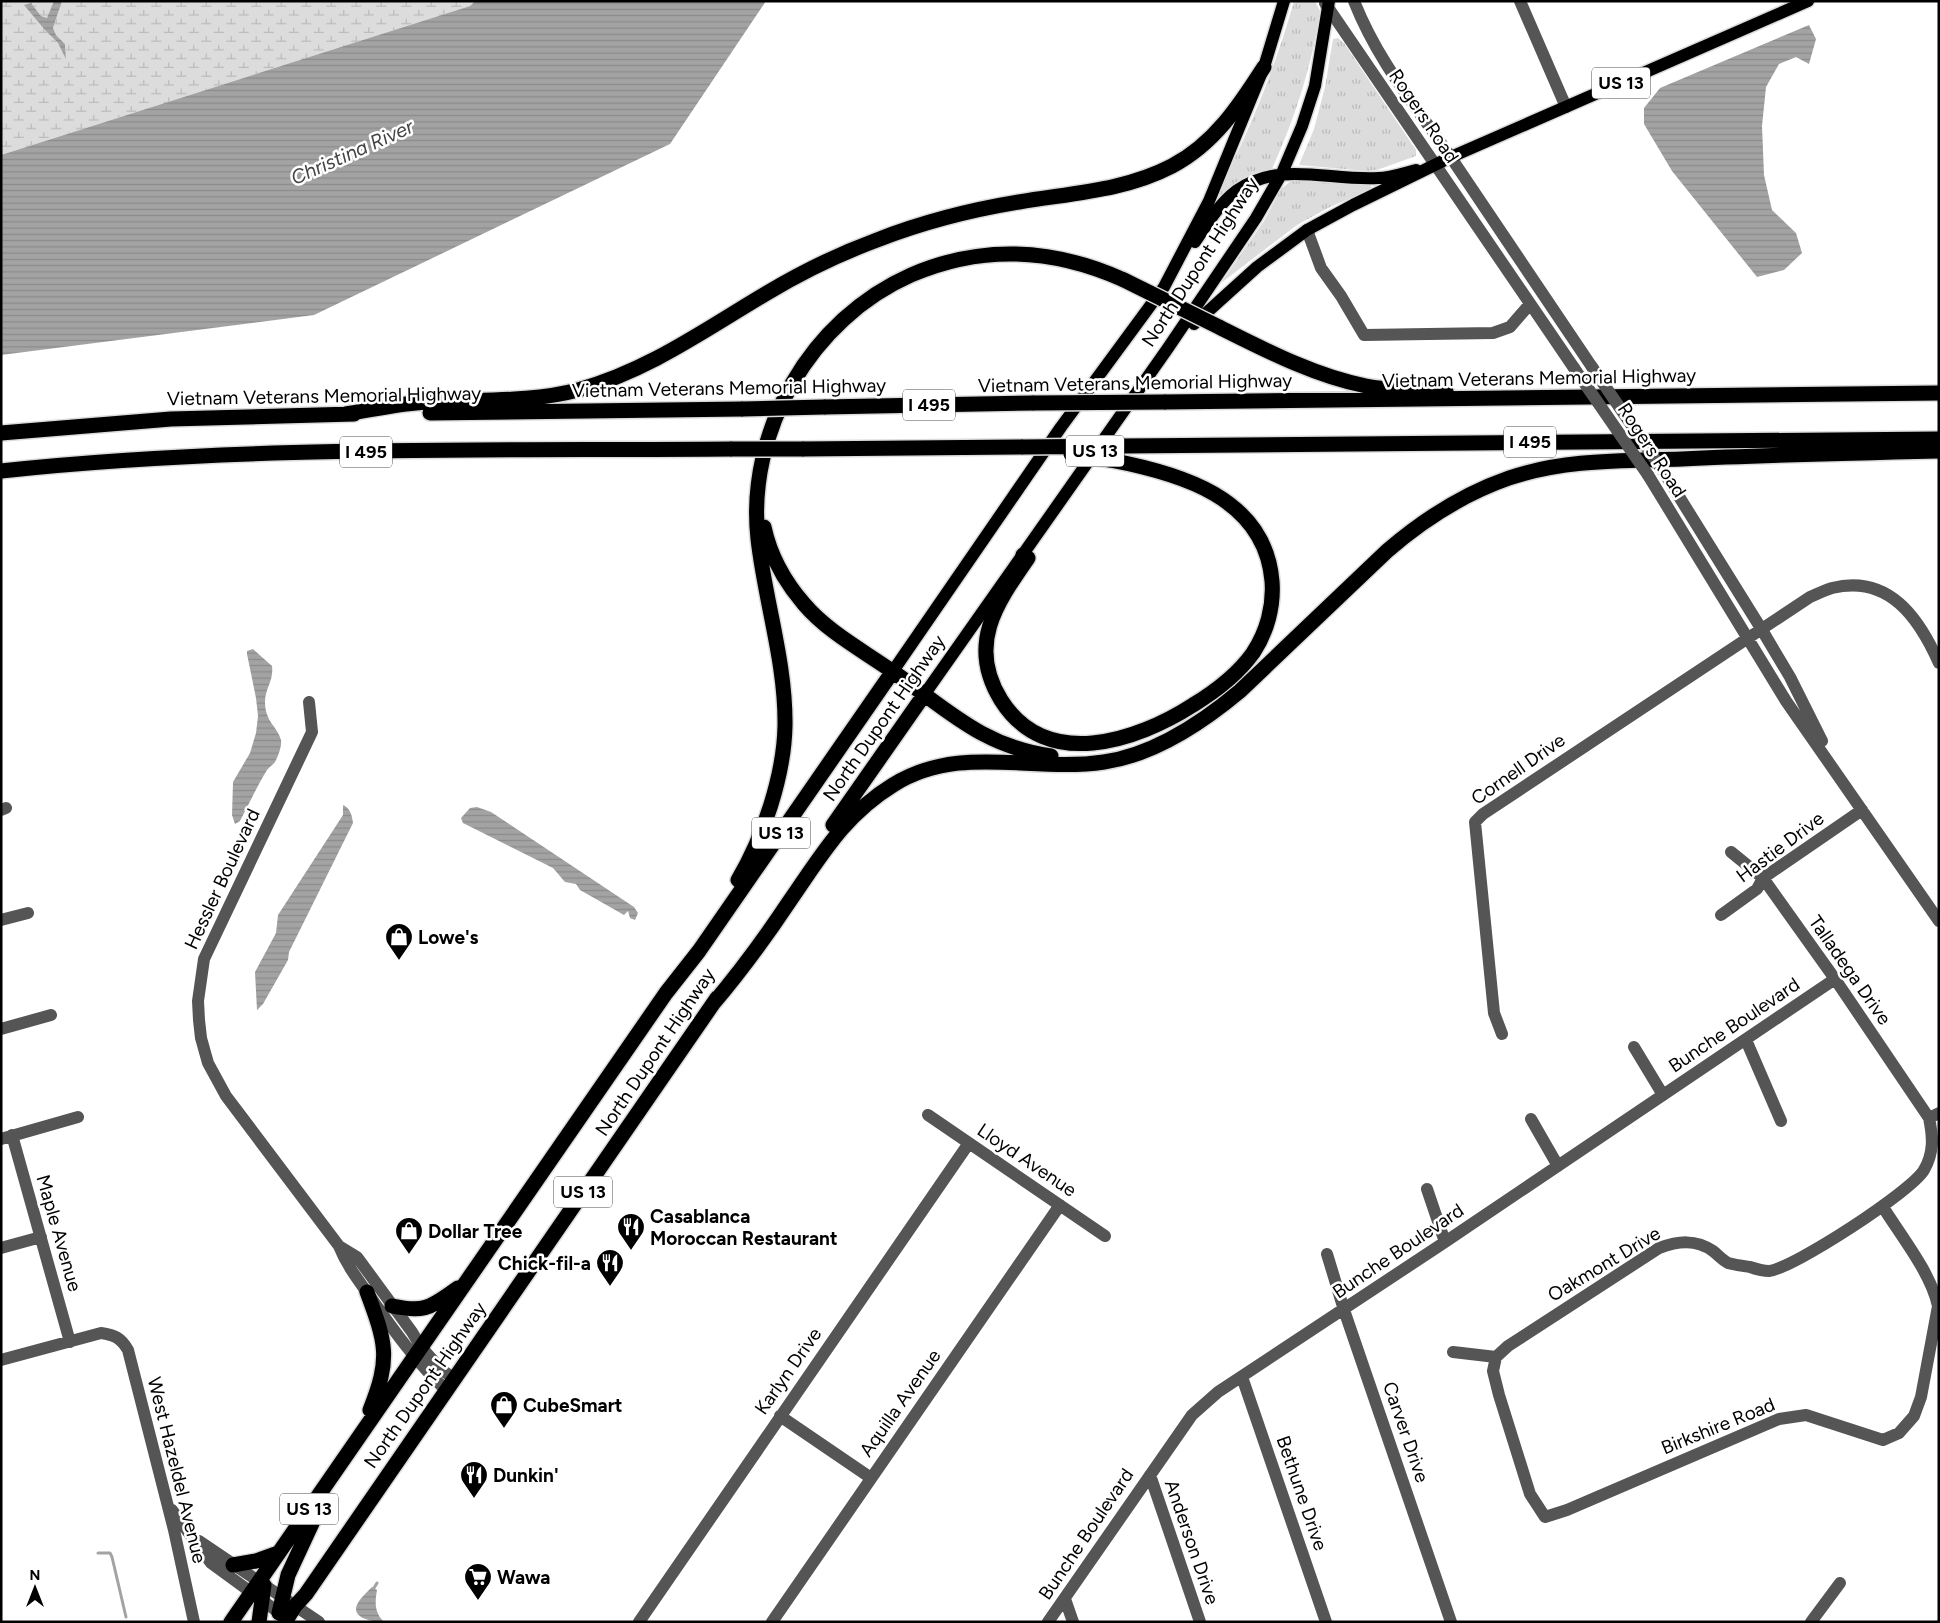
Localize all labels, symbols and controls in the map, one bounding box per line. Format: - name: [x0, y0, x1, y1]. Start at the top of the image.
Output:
- street label: Rogers Road: [1384, 65, 1464, 167]
- road number: US 13: [1592, 68, 1650, 99]
- water label: Christina River: [287, 114, 418, 190]
- street label: North Dupont Highway: [1137, 173, 1263, 351]
- street label: Vietnam Veterans Memorial Highway: [1382, 364, 1696, 392]
- street label: Vietnam Veterans Memorial Highway: [978, 369, 1292, 397]
- street label: Vietnam Veterans Memorial Highway: [572, 374, 886, 402]
- street label: Vietnam Veterans Memorial Highway: [167, 382, 481, 410]
- road number: I 495: [903, 390, 955, 420]
- street label: Rogers Road: [1613, 398, 1691, 502]
- road number: I 495: [1504, 427, 1556, 458]
- road number: US 13: [1066, 436, 1124, 466]
- road number: I 495: [340, 437, 392, 468]
- street label: North Dupont Highway: [818, 630, 950, 806]
- street label: Cornell Drive: [1467, 728, 1569, 810]
- street label: Hessler Boulevard: [179, 805, 265, 953]
- street label: Hastie Drive: [1732, 807, 1828, 887]
- road number: US 13: [752, 818, 810, 848]
- street label: Talladega Drive: [1804, 911, 1896, 1029]
- shop icon: Lowe's: [384, 922, 414, 961]
- place label: Lowe's: [418, 926, 479, 949]
- street label: North Dupont Highway: [590, 964, 720, 1140]
- street label: Bunche Boulevard: [1664, 973, 1804, 1077]
- street label: Lloyd Avenue: [973, 1118, 1081, 1202]
- street label: Maple Avenue: [31, 1172, 87, 1294]
- road number: US 13: [554, 1176, 612, 1208]
- street label: Bunche Boulevard: [1328, 1199, 1468, 1303]
- place label: Casablanca Moroccan Restaurant: [650, 1205, 838, 1250]
- restaurant icon: Casablanca Moroccan Restaurant: [616, 1212, 646, 1251]
- shop icon: Dollar Tree: [394, 1216, 424, 1255]
- place label: Dollar Tree: [428, 1220, 523, 1243]
- street label: Oakmont Drive: [1544, 1221, 1664, 1307]
- restaurant icon: Chick-fil-a: [595, 1248, 625, 1287]
- place label: Chick-fil-a: [498, 1252, 591, 1275]
- street label: North Dupont Highway: [359, 1297, 491, 1473]
- street label: Karlyn Drive: [750, 1323, 826, 1419]
- street label: Aquilla Avenue: [855, 1345, 945, 1461]
- street label: West Hazeldel Avenue: [143, 1375, 211, 1565]
- street label: Carver Drive: [1378, 1379, 1434, 1485]
- shop icon: CubeSmart: [489, 1390, 519, 1429]
- street label: Birkshire Road: [1658, 1393, 1778, 1459]
- place label: CubeSmart: [523, 1394, 623, 1417]
- street label: Bethune Drive: [1272, 1433, 1332, 1553]
- restaurant icon: Dunkin': [459, 1460, 489, 1499]
- place label: Dunkin': [493, 1464, 559, 1487]
- street label: Bunche Boulevard: [1034, 1464, 1138, 1604]
- street label: Anderson Drive: [1160, 1477, 1224, 1607]
- road number: US 13: [280, 1494, 338, 1525]
- supermarket icon: Wawa: [463, 1562, 493, 1601]
- north arrow: [10, 1563, 60, 1613]
- place label: Wawa: [497, 1566, 550, 1589]
- text: N: [30, 1567, 40, 1584]

